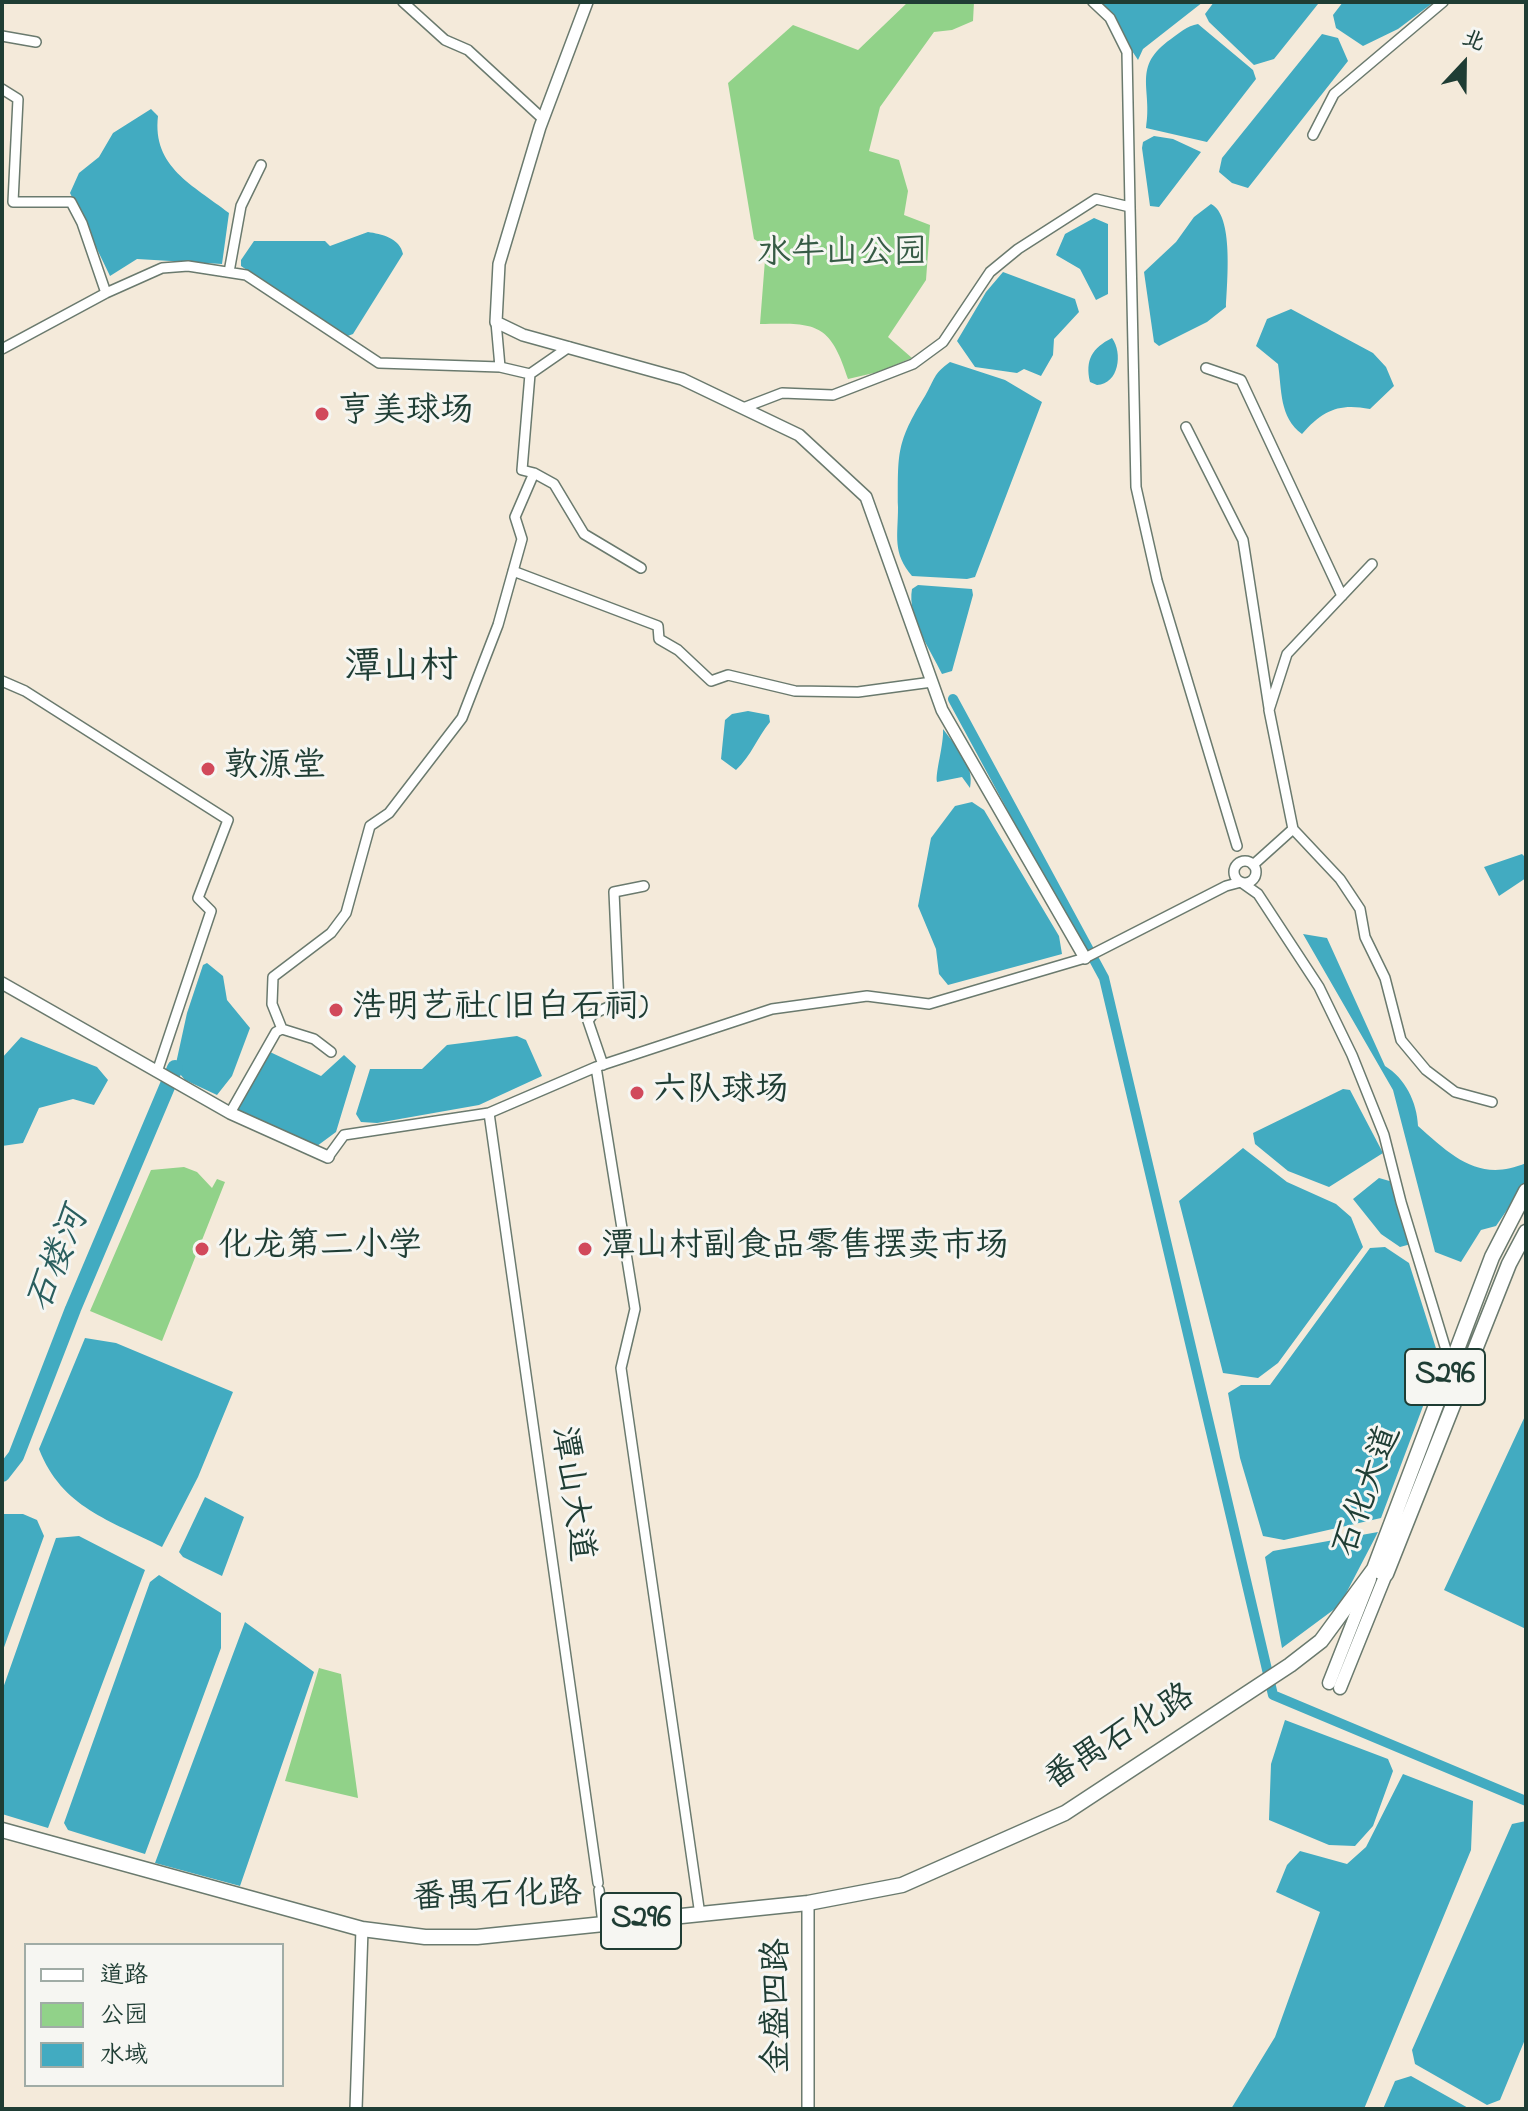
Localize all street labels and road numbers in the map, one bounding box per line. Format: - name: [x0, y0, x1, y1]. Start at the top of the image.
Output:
- road number: S296: [1405, 1349, 1485, 1405]
- street label: 石化大道: [1328, 1421, 1412, 1563]
- street label: 潭山大道: [539, 1424, 599, 1564]
- street label: 番禺石化路: [1038, 1678, 1204, 1802]
- street label: 番禺石化路: [411, 1876, 583, 1922]
- road number: S296: [601, 1893, 681, 1949]
- street label: 金盛四路: [760, 1938, 800, 2074]

